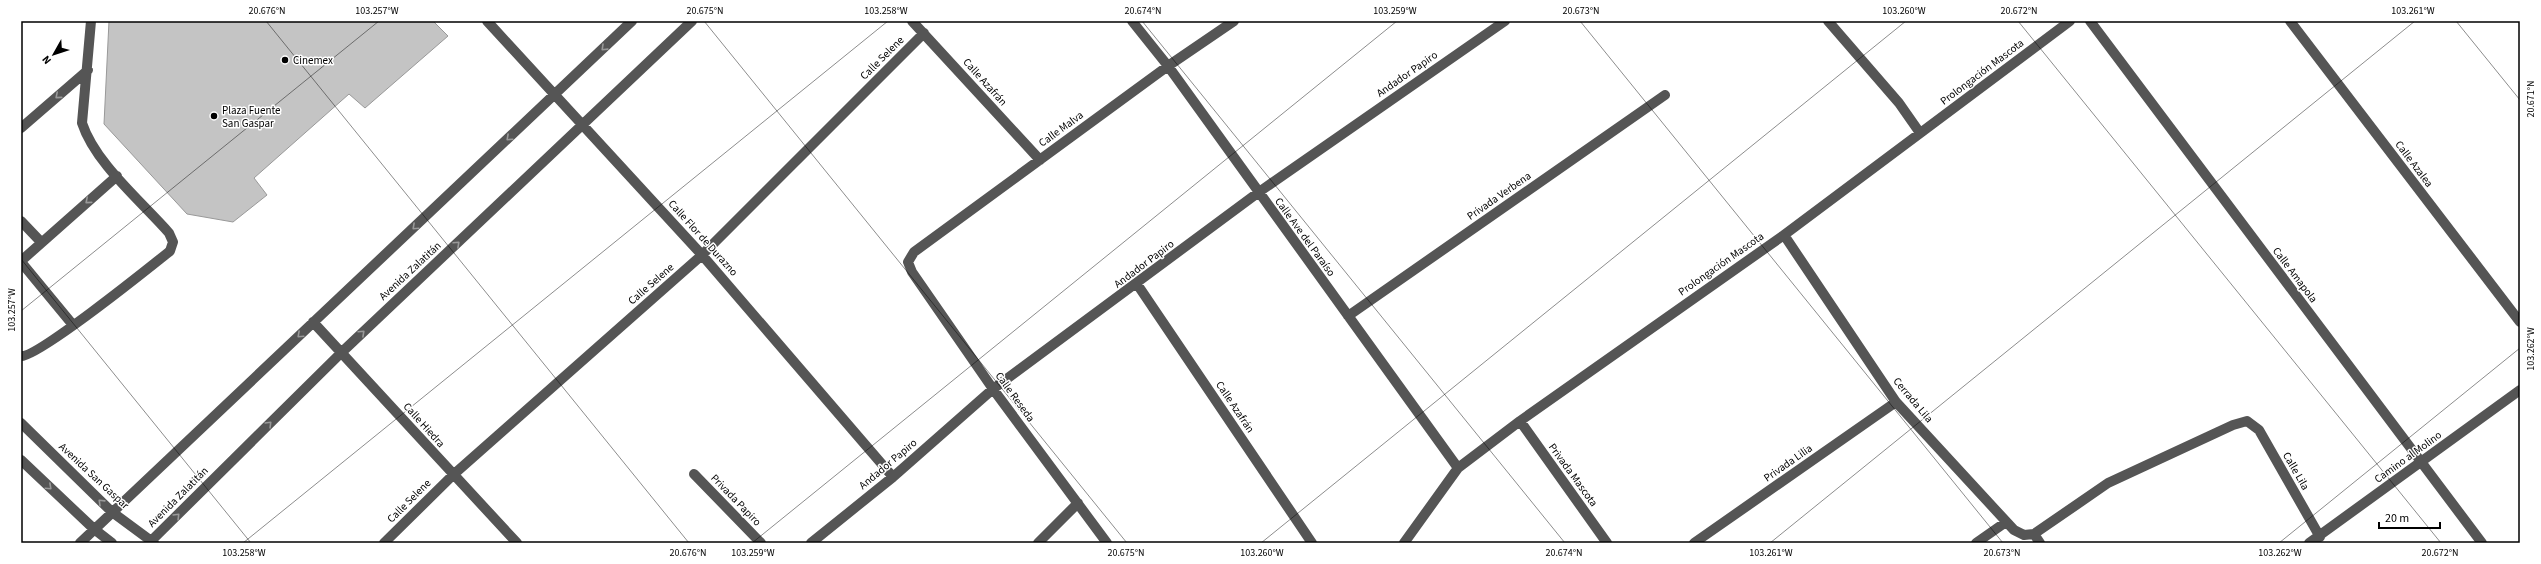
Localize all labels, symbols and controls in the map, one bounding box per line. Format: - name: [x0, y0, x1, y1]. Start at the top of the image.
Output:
- text: 20.676°N: [248, 4, 286, 18]
- text: 103.257°W: [355, 4, 399, 18]
- text: 20.675°N: [686, 4, 724, 18]
- text: 103.258°W: [864, 4, 908, 18]
- text: 20.674°N: [1124, 4, 1162, 18]
- text: 103.259°W: [1373, 4, 1417, 18]
- text: 20.673°N: [1562, 4, 1600, 18]
- text: 103.260°W: [1882, 4, 1926, 18]
- text: 20.672°N: [2000, 4, 2038, 18]
- text: 103.261°W: [2391, 4, 2435, 18]
- street label: Calle Selene: [857, 32, 908, 83]
- north arrow: [34, 34, 74, 74]
- street label: Prolongación Mascota: [1937, 36, 2027, 108]
- one-way arrow: [601, 43, 609, 51]
- street label: Andador Papiro: [1373, 47, 1441, 101]
- text: N: [38, 52, 55, 68]
- place label: Cinemex: [293, 53, 333, 68]
- marker: Cinemex: [280, 55, 290, 65]
- street label: Calle Azafrán: [960, 55, 1010, 109]
- text: 20.671°N: [2524, 80, 2538, 118]
- one-way arrow: [55, 91, 63, 98]
- place label: Plaza Fuente San Gaspar: [222, 103, 281, 131]
- street label: Calle Malva: [1036, 108, 1086, 150]
- marker: Plaza Fuente San Gaspar: [209, 111, 219, 121]
- one-way arrow: [507, 133, 514, 140]
- street label: Calle Azalea: [2392, 138, 2436, 190]
- street label: Privada Verbena: [1464, 168, 1534, 224]
- street label: Calle Ave del Paraíso: [1271, 195, 1339, 279]
- one-way arrow: [85, 197, 93, 204]
- street label: Calle Flor de Durazno: [665, 197, 741, 279]
- one-way arrow: [412, 222, 420, 230]
- street label: Prolongación Mascota: [1675, 229, 1767, 299]
- street label: Andador Papiro: [1111, 236, 1177, 292]
- street label: Avenida Zalatitán: [376, 238, 444, 304]
- one-way arrow: [452, 241, 460, 249]
- street label: Calle Amapola: [2269, 244, 2321, 306]
- street label: Calle Selene: [625, 260, 678, 308]
- text: 103.257°W: [5, 288, 19, 332]
- text: 103.262°W: [2524, 327, 2538, 371]
- one-way arrow: [297, 330, 305, 338]
- one-way arrow: [357, 330, 365, 338]
- street label: Calle Reseda: [992, 369, 1038, 425]
- street label: Cerrada Lila: [1890, 374, 1936, 426]
- street label: Calle Azafrán: [1212, 378, 1258, 436]
- street label: Calle Hiedra: [400, 399, 448, 451]
- one-way arrow: [264, 421, 272, 429]
- street label: Camino al Molino: [2371, 427, 2445, 487]
- street label: Andador Papiro: [856, 435, 920, 493]
- street label: Avenida San Gaspar: [56, 440, 132, 513]
- street label: Privada Mascota: [1545, 440, 1601, 510]
- street label: Privada Lilia: [1761, 441, 1815, 485]
- street label: Calle Lila: [2279, 449, 2313, 493]
- street label: Avenida Zalatitán: [144, 463, 212, 531]
- street label: Privada Papiro: [707, 471, 765, 529]
- street label: Calle Selene: [384, 475, 435, 526]
- one-way arrow: [44, 482, 52, 490]
- one-way arrow: [98, 499, 106, 506]
- scale bar: [2379, 504, 2440, 530]
- text: 20 m: [2385, 510, 2409, 527]
- one-way arrow: [172, 513, 180, 521]
- text: 103.258°W: [222, 546, 266, 560]
- text: 20.676°N: [669, 546, 707, 560]
- text: 103.259°W: [731, 546, 775, 560]
- text: 20.675°N: [1107, 546, 1145, 560]
- text: 103.260°W: [1240, 546, 1284, 560]
- text: 20.674°N: [1545, 546, 1583, 560]
- text: 103.261°W: [1749, 546, 1793, 560]
- text: 20.673°N: [1983, 546, 2021, 560]
- text: 103.262°W: [2258, 546, 2302, 560]
- text: 20.672°N: [2421, 546, 2459, 560]

